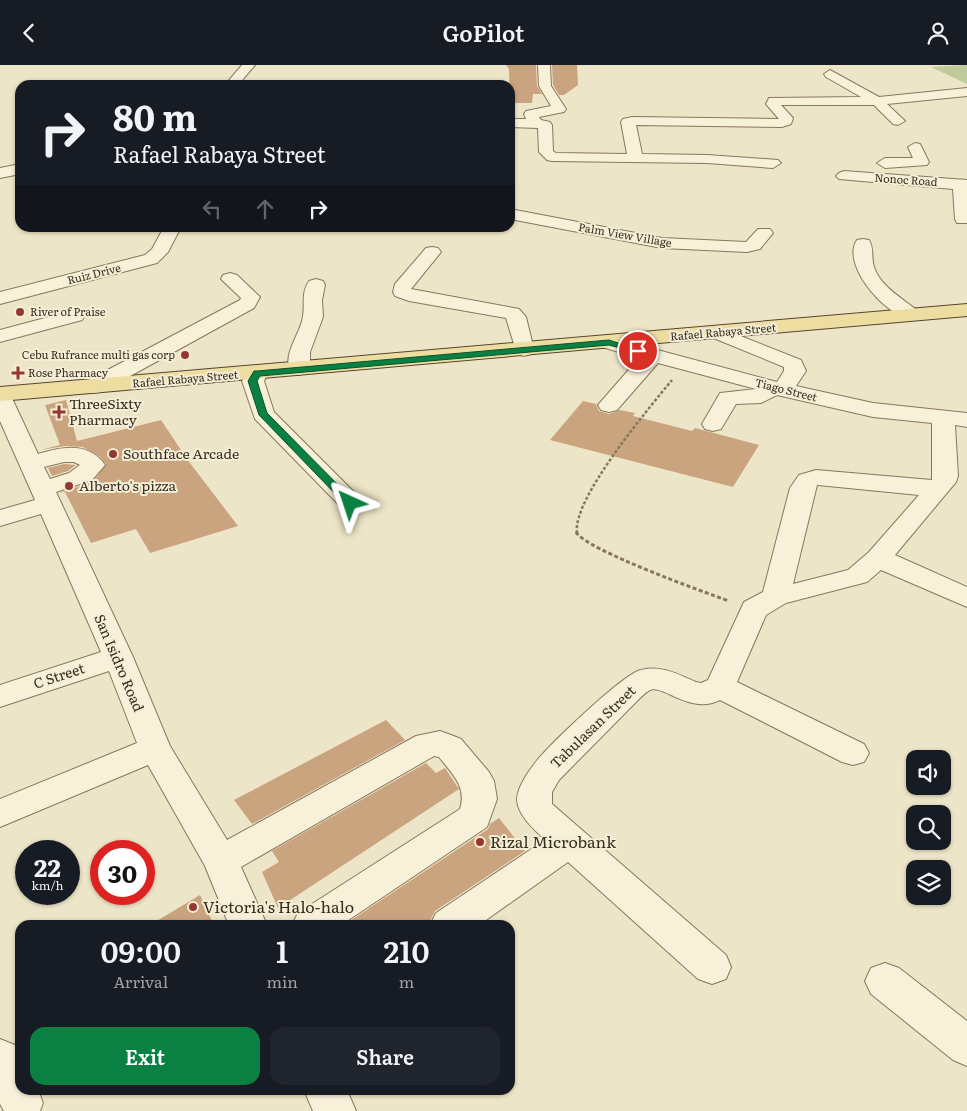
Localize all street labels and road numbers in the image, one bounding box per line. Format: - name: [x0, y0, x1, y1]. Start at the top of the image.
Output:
- street label: Nonoc Road: [874, 169, 938, 189]
- street label: Palm View Village: [577, 218, 673, 250]
- street label: Ruiz Drive: [65, 259, 122, 287]
- street label: Rafael Rabaya Street: [669, 318, 777, 344]
- street label: Rafael Rabaya Street: [131, 365, 239, 391]
- street label: Tiago Street: [753, 374, 820, 405]
- street label: San Isidro Road: [90, 611, 150, 715]
- street label: C Street: [31, 657, 87, 693]
- street label: Tabulasan Street: [545, 680, 640, 772]

